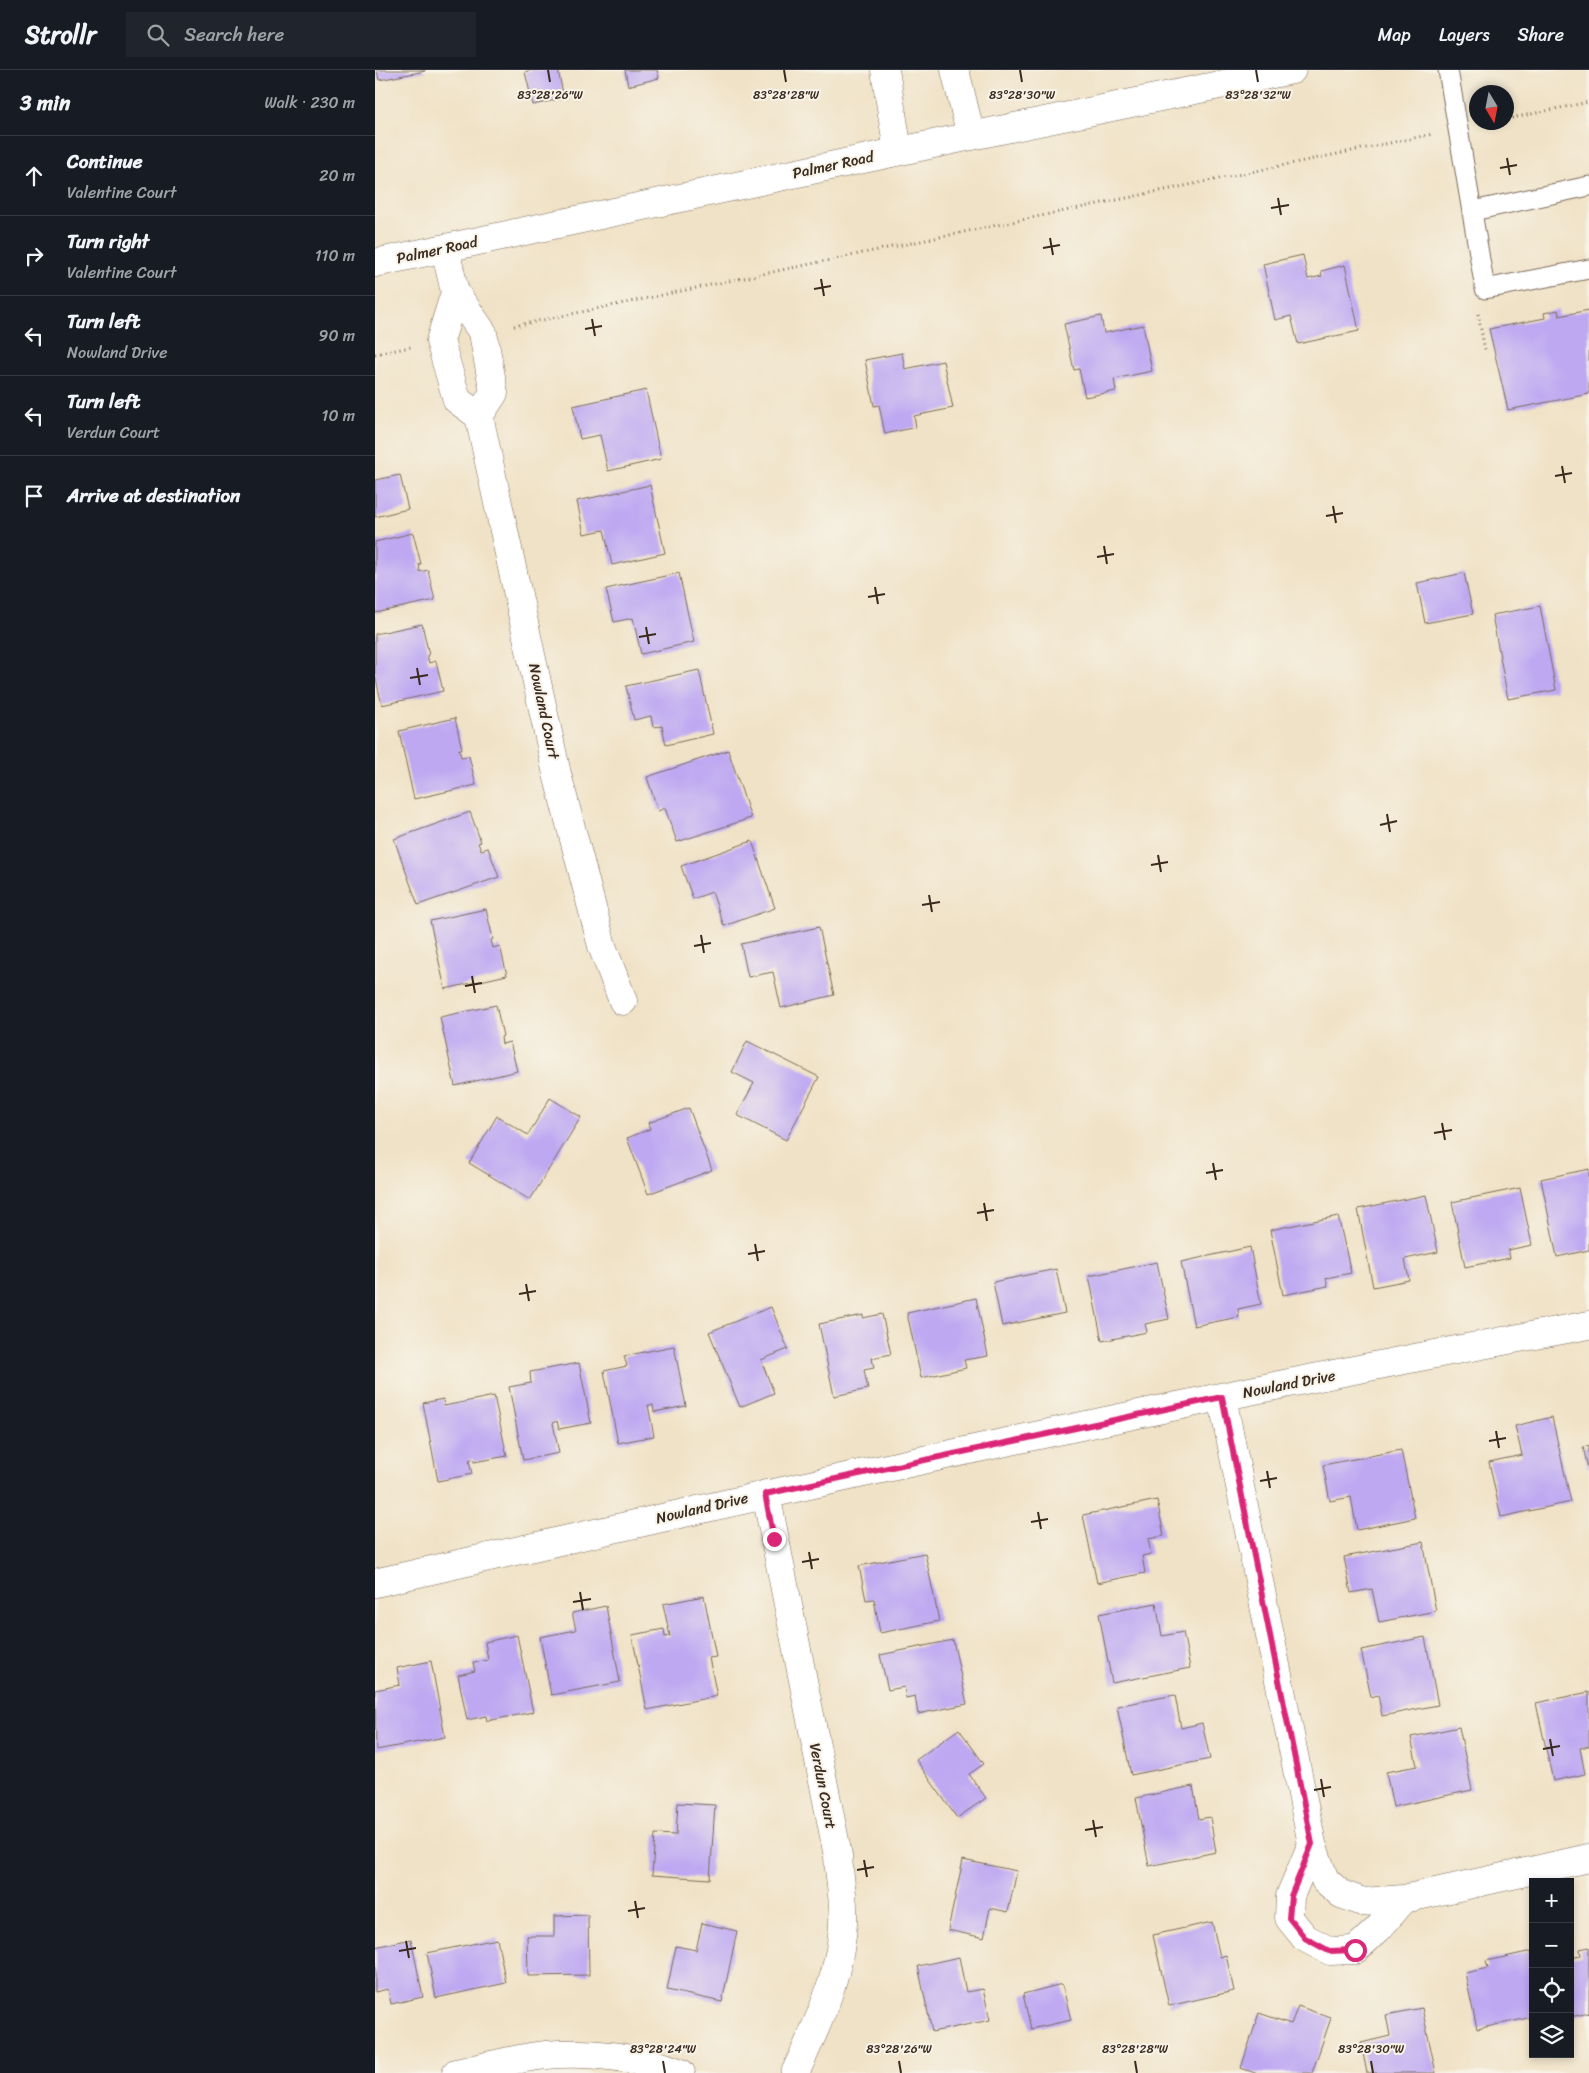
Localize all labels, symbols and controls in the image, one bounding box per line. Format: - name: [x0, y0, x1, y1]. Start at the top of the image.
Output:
- search box: [126, 12, 476, 57]
- text: Strollr: [25, 14, 96, 56]
- text: Search here: [184, 18, 284, 51]
- text: Map: [1378, 19, 1411, 51]
- text: Layers: [1439, 19, 1490, 51]
- text: Share: [1518, 19, 1564, 51]
- icon: search: [144, 21, 172, 49]
- text: 3 min: [20, 84, 70, 122]
- text: 83°28'26"W: [517, 84, 584, 106]
- text: 83°28'28"W: [753, 84, 820, 106]
- text: 83°28'30"W: [989, 84, 1056, 106]
- text: 83°28'32"W: [1225, 84, 1291, 106]
- north arrow: [1469, 85, 1514, 130]
- text: Walk · 230 m: [264, 88, 355, 117]
- street label: Palmer Road: [790, 144, 877, 186]
- text: Continue: [67, 145, 143, 178]
- text: 20 m: [319, 161, 355, 190]
- icon: ahead: [20, 162, 48, 190]
- text: Valentine Court: [67, 178, 176, 207]
- text: Turn right: [67, 225, 149, 258]
- street label: Palmer Road: [394, 229, 481, 271]
- text: 110 m: [315, 241, 355, 270]
- icon: right: [20, 242, 48, 270]
- text: Valentine Court: [67, 258, 176, 287]
- text: Turn left: [67, 305, 140, 338]
- text: 90 m: [319, 321, 355, 350]
- icon: left: [20, 322, 48, 350]
- text: Nowland Drive: [67, 338, 167, 367]
- text: Turn left: [67, 385, 140, 418]
- text: 10 m: [322, 401, 355, 430]
- icon: left: [20, 402, 48, 430]
- text: Verdun Court: [67, 418, 160, 447]
- text: Arrive at destination: [67, 479, 240, 512]
- icon: arrive: [20, 482, 48, 510]
- street label: Nowland Court: [521, 661, 567, 762]
- street label: Nowland Drive: [1240, 1362, 1338, 1406]
- street label: Nowland Drive: [653, 1485, 751, 1531]
- route end: [763, 1528, 786, 1551]
- street label: Verdun Court: [802, 1741, 844, 1832]
- map controls: [1529, 1878, 1574, 2058]
- button: +: [1529, 1878, 1574, 1923]
- button: −: [1529, 1923, 1574, 1968]
- route start: [1344, 1939, 1367, 1962]
- button: locate: [1529, 1968, 1574, 2013]
- button: layers: [1529, 2013, 1574, 2058]
- text: 83°28'24"W: [630, 2038, 697, 2060]
- text: 83°28'26"W: [866, 2038, 933, 2060]
- text: 83°28'28"W: [1102, 2038, 1169, 2060]
- text: 83°28'30"W: [1338, 2038, 1405, 2060]

